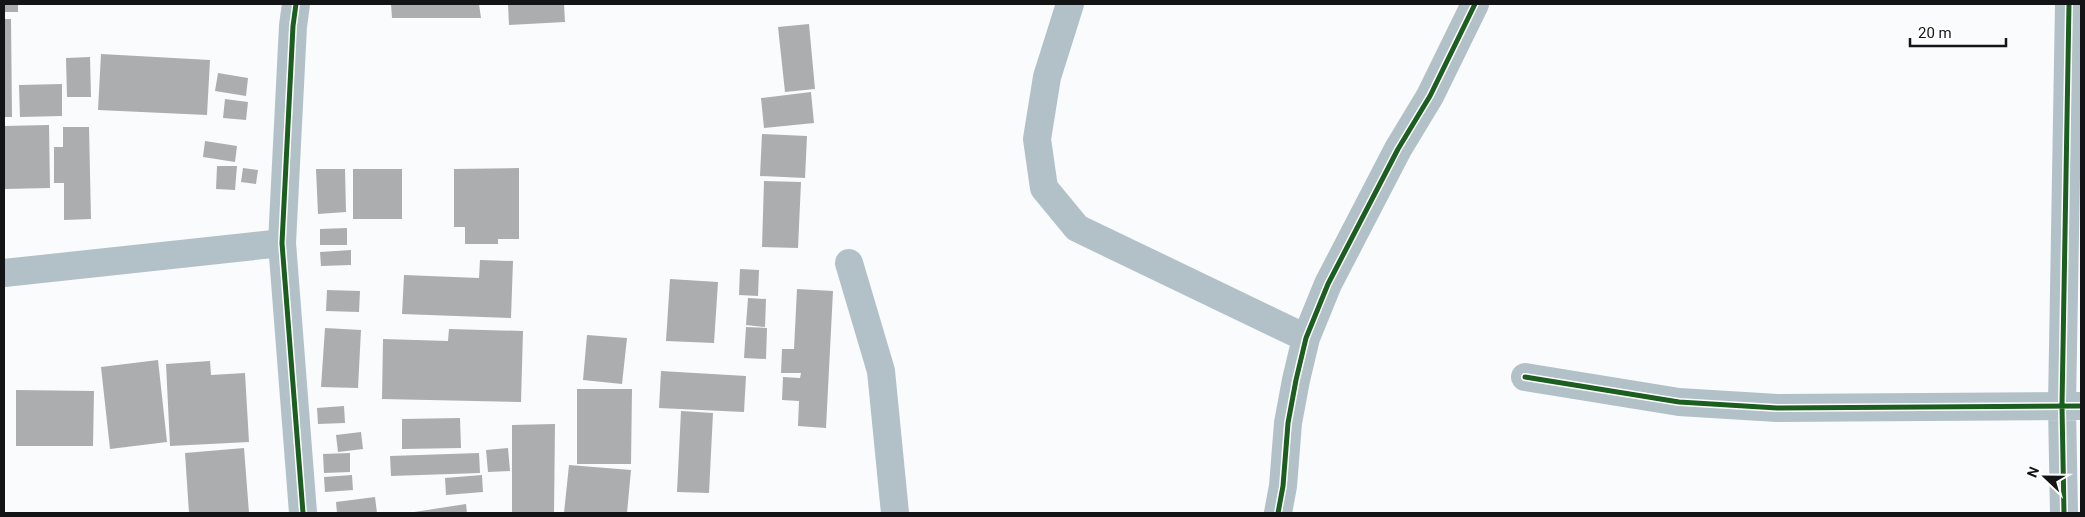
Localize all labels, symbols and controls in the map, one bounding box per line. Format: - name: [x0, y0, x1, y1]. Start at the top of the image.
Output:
- scale bar: [1910, 15, 2006, 47]
- text: 20 m: [1918, 24, 1952, 42]
- north arrow: [2020, 452, 2070, 502]
- text: N: [2024, 465, 2042, 480]

